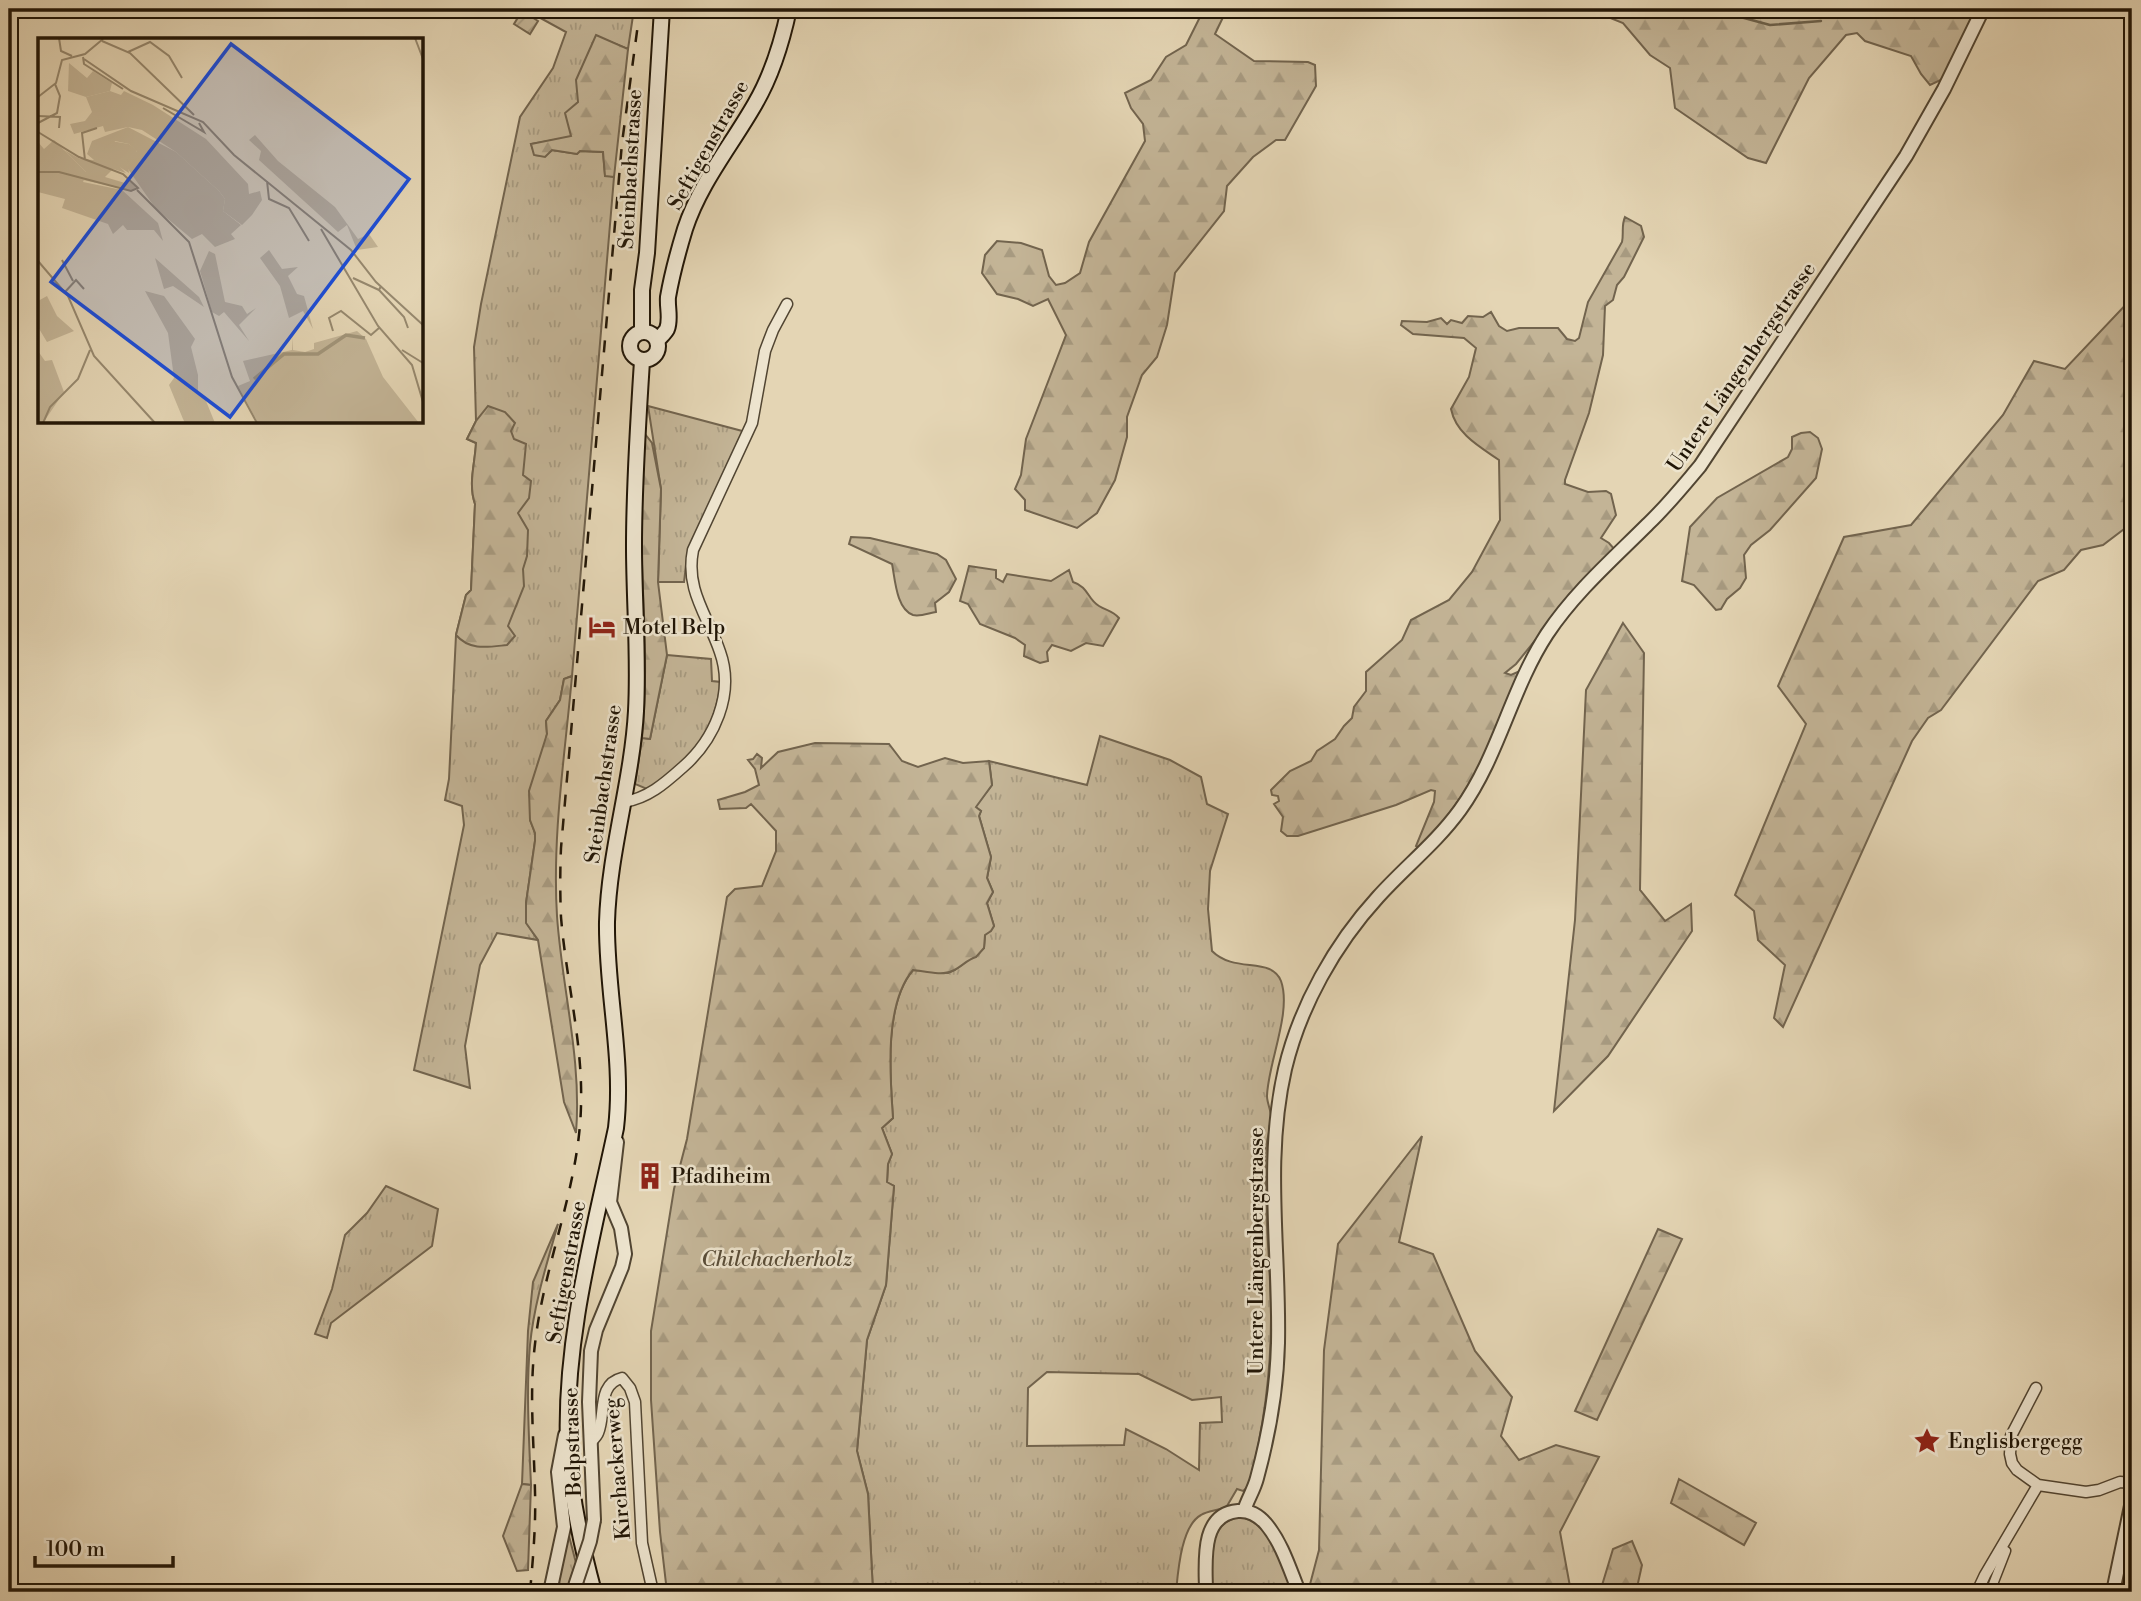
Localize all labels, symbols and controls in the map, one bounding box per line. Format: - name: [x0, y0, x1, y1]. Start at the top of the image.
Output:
- inset map: [38, 38, 424, 424]
- street label: Seftigenstrasse: [662, 76, 755, 215]
- street label: Steinbachstrasse: [614, 88, 648, 250]
- street label: Untere Längenbergstrasse: [1662, 258, 1822, 478]
- hotel icon: Motel Belp: [587, 612, 617, 642]
- place label: Motel Belp: [623, 615, 725, 641]
- street label: Steinbachstrasse: [580, 703, 628, 865]
- street label: Untere Längenbergstrasse: [1244, 1127, 1270, 1375]
- building icon: Pfadiheim: [635, 1161, 665, 1191]
- place label: Pfadiheim: [671, 1164, 771, 1190]
- street label: Seftigenstrasse: [542, 1199, 592, 1346]
- park label: Chilchacherholz: [701, 1247, 853, 1273]
- street label: Belpstrasse: [558, 1387, 588, 1498]
- street label: Kirchackerweg: [599, 1397, 637, 1541]
- place icon: Englisbergegg: [1912, 1426, 1942, 1456]
- place label: Englisbergegg: [1948, 1429, 2083, 1455]
- scale bar: [35, 1524, 173, 1568]
- text: 100 m: [46, 1537, 105, 1563]

